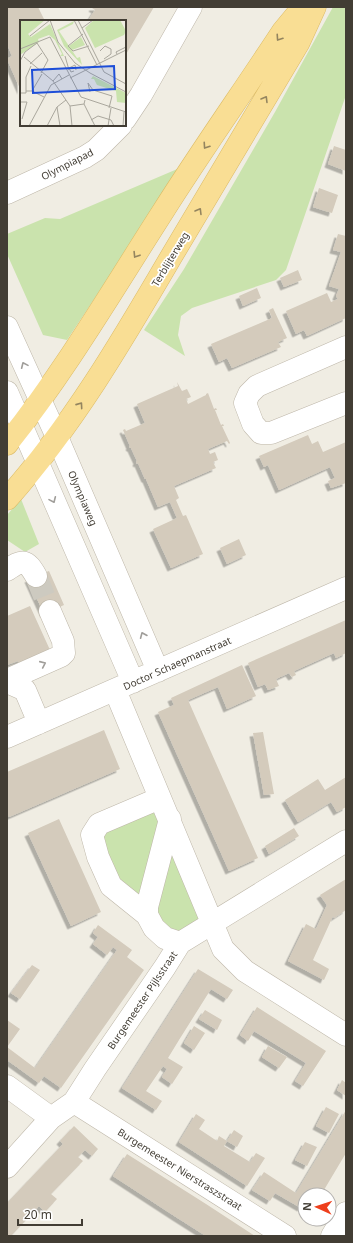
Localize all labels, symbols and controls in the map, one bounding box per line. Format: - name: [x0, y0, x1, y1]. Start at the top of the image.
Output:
- inset map: [20, 20, 126, 126]
- one-way arrow: [276, 33, 283, 40]
- one-way arrow: [260, 96, 267, 103]
- one-way arrow: [204, 142, 211, 149]
- street label: Olympiapad: [38, 145, 96, 183]
- one-way arrow: [194, 208, 201, 215]
- street label: Terblijterweg: [148, 229, 192, 289]
- one-way arrow: [133, 251, 140, 258]
- one-way arrow: [21, 361, 29, 369]
- one-way arrow: [75, 403, 82, 410]
- street label: Olympiaweg: [65, 468, 101, 528]
- one-way arrow: [48, 495, 56, 503]
- one-way arrow: [139, 632, 147, 639]
- street label: Doctor Schaepmanstraat: [121, 633, 234, 693]
- one-way arrow: [38, 661, 46, 669]
- street label: Burgemeester Pijlsstraat: [104, 948, 180, 1052]
- street label: Burgemeester Nierstraszstraat: [115, 1125, 245, 1213]
- north arrow: [297, 1187, 337, 1227]
- scale bar: [18, 1201, 82, 1227]
- text: N: [299, 1202, 314, 1211]
- text: 20 m: [24, 1206, 52, 1223]

